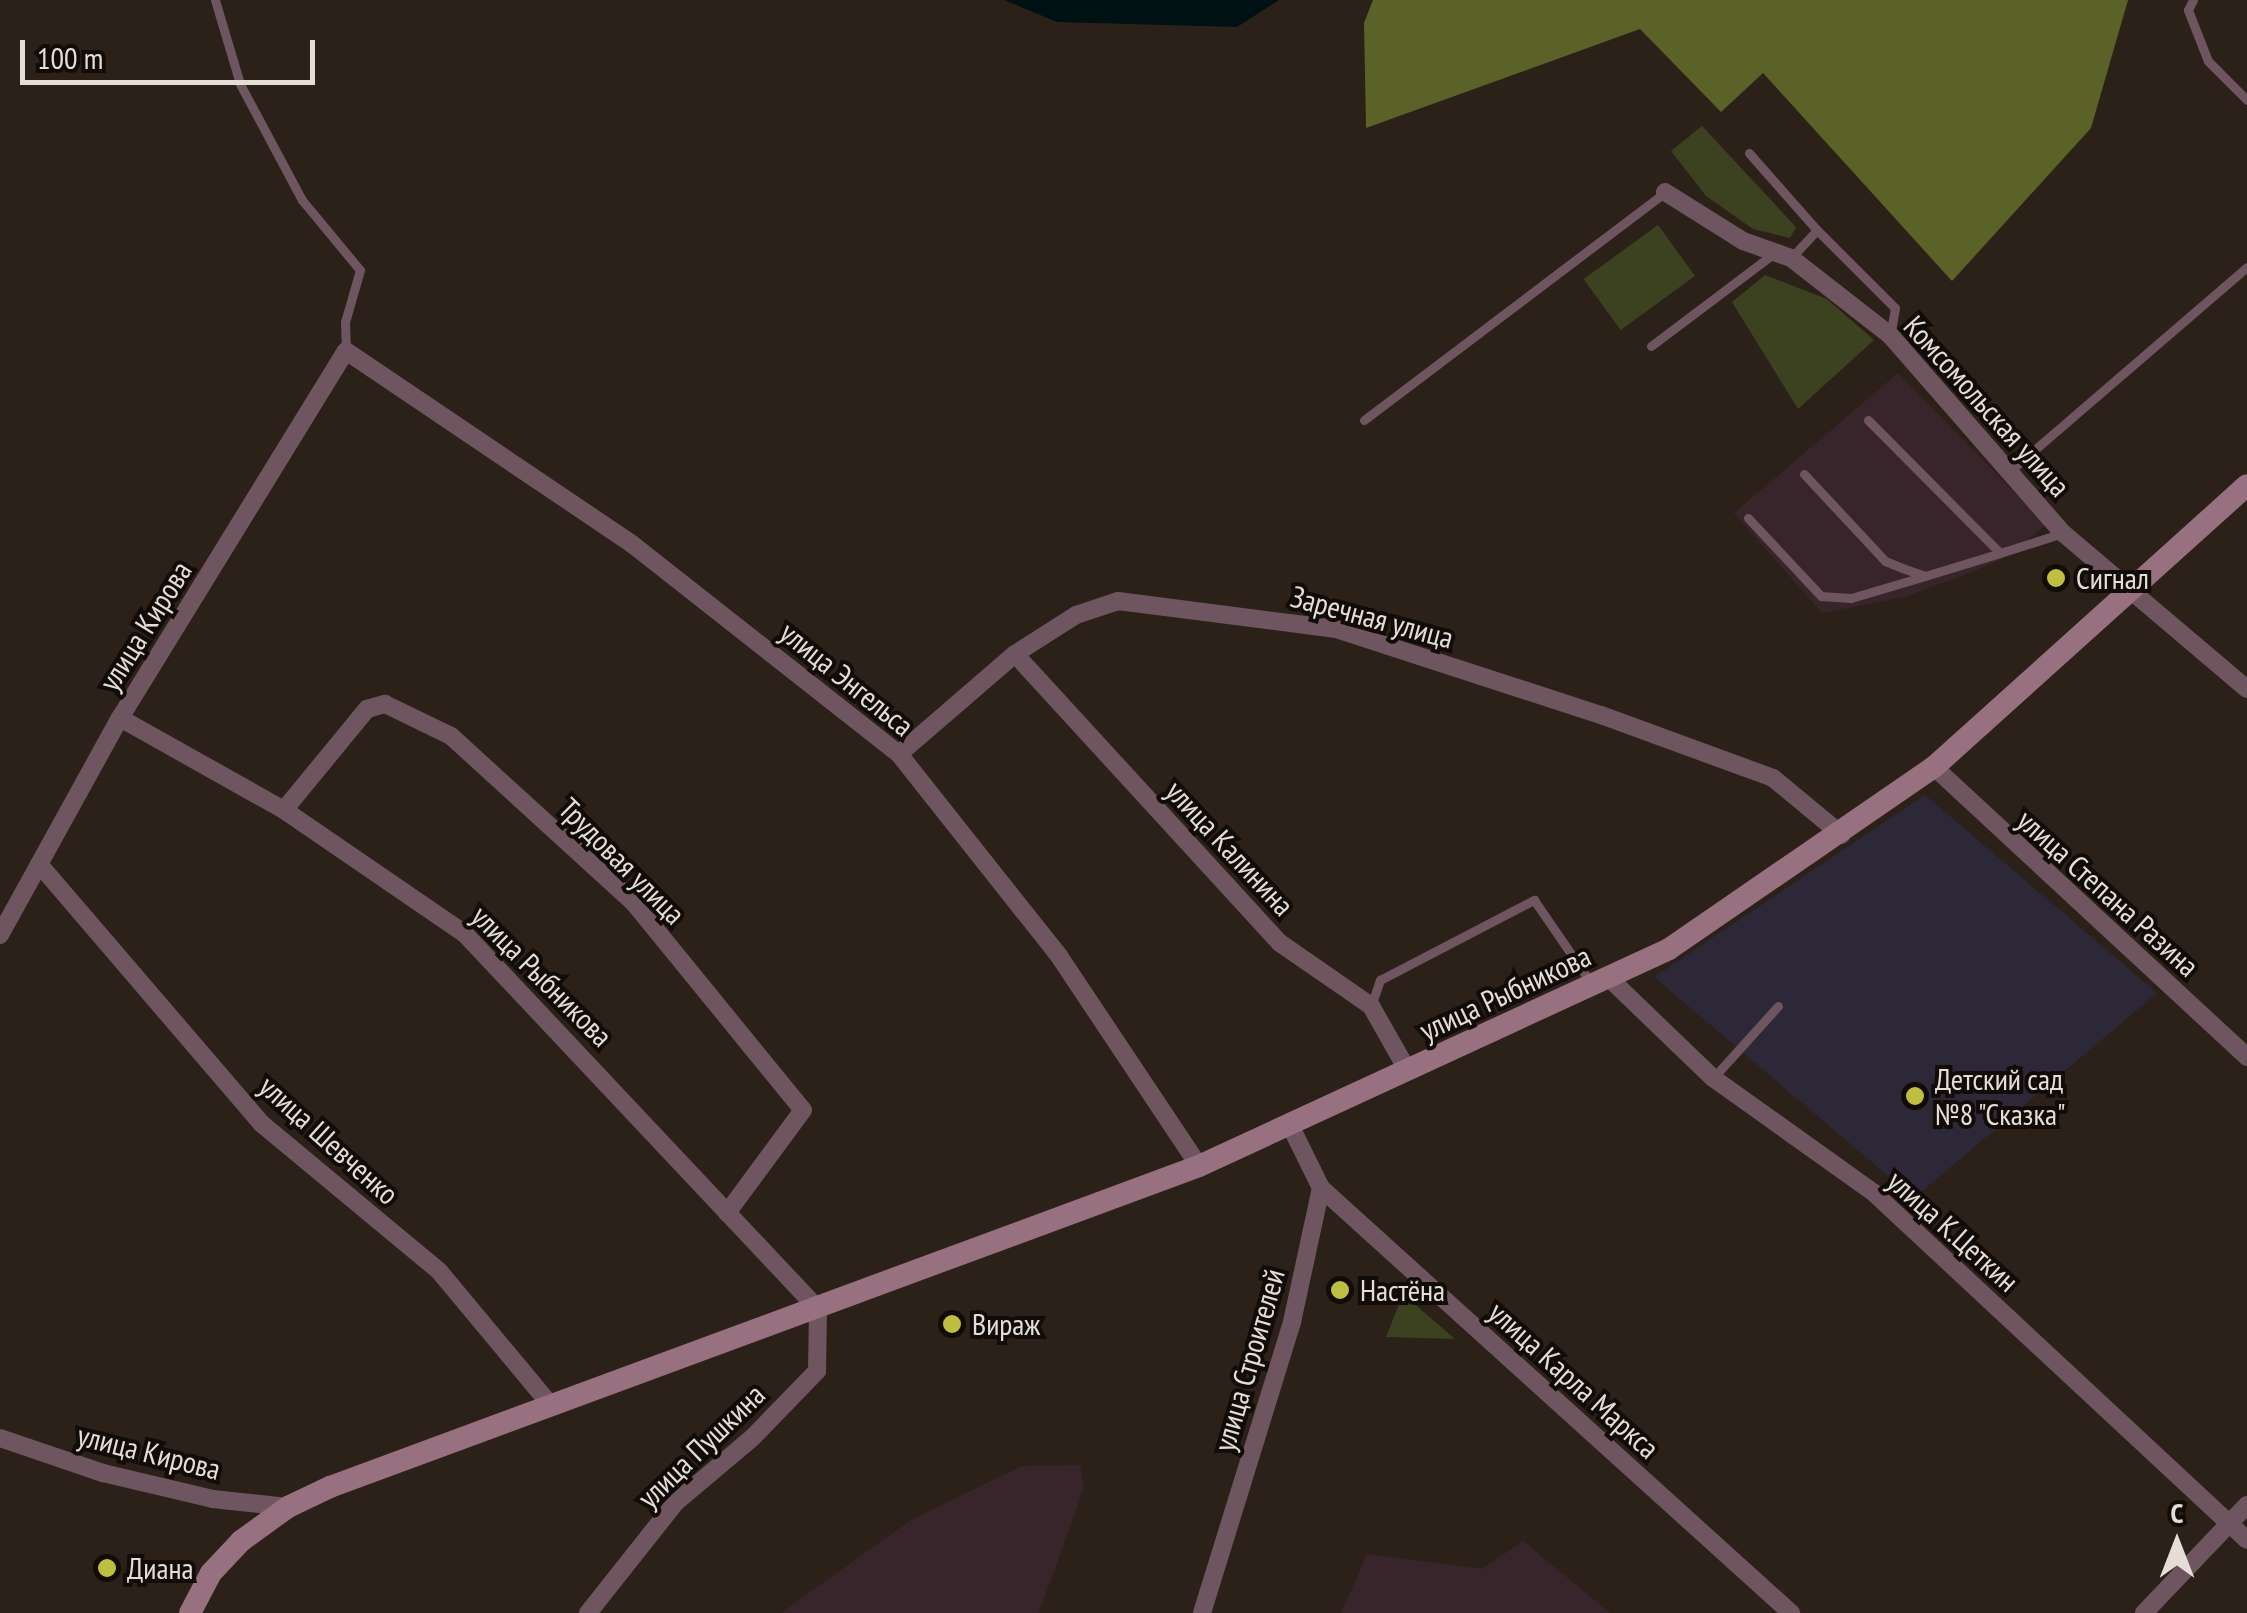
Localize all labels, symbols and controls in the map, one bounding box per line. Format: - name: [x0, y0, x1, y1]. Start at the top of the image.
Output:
- scale bar: [25, 20, 320, 82]
- text: 100 m: [37, 38, 103, 77]
- street label: Комсомольская улица: [1896, 308, 2078, 504]
- street label: улица Кирова: [91, 555, 199, 697]
- place label: Сигнал: [2076, 560, 2149, 596]
- marker: Сигнал: [2045, 567, 2067, 589]
- street label: Заречная улица: [1287, 578, 1457, 656]
- street label: улица Энгельса: [773, 614, 921, 744]
- street label: улица Калинина: [1158, 773, 1302, 923]
- street label: Трудовая улица: [551, 790, 693, 932]
- street label: улица Степана Разина: [2010, 802, 2206, 984]
- street label: улица Рыбникова: [464, 898, 620, 1054]
- street label: улица Рыбникова: [1414, 938, 1596, 1048]
- place label: Детский сад №8 "Сказка": [1935, 1061, 2067, 1132]
- street label: улица Шевченко: [252, 1068, 406, 1212]
- marker: Детский сад №8 "Сказка": [1904, 1085, 1926, 1107]
- street label: улица К.Цеткин: [1880, 1163, 2026, 1299]
- street label: улица Строителей: [1206, 1265, 1292, 1455]
- place label: Настёна: [1360, 1272, 1445, 1308]
- marker: Настёна: [1329, 1279, 1351, 1301]
- street label: улица Карла Маркса: [1482, 1294, 1666, 1466]
- place label: Вираж: [972, 1306, 1040, 1342]
- marker: Вираж: [941, 1313, 963, 1335]
- street label: улица Пушкина: [630, 1377, 772, 1515]
- street label: улица Кирова: [74, 1417, 224, 1487]
- north arrow: [2127, 1493, 2227, 1593]
- text: С: [2171, 1494, 2183, 1531]
- place label: Диана: [127, 1550, 193, 1586]
- marker: Диана: [96, 1557, 118, 1579]

